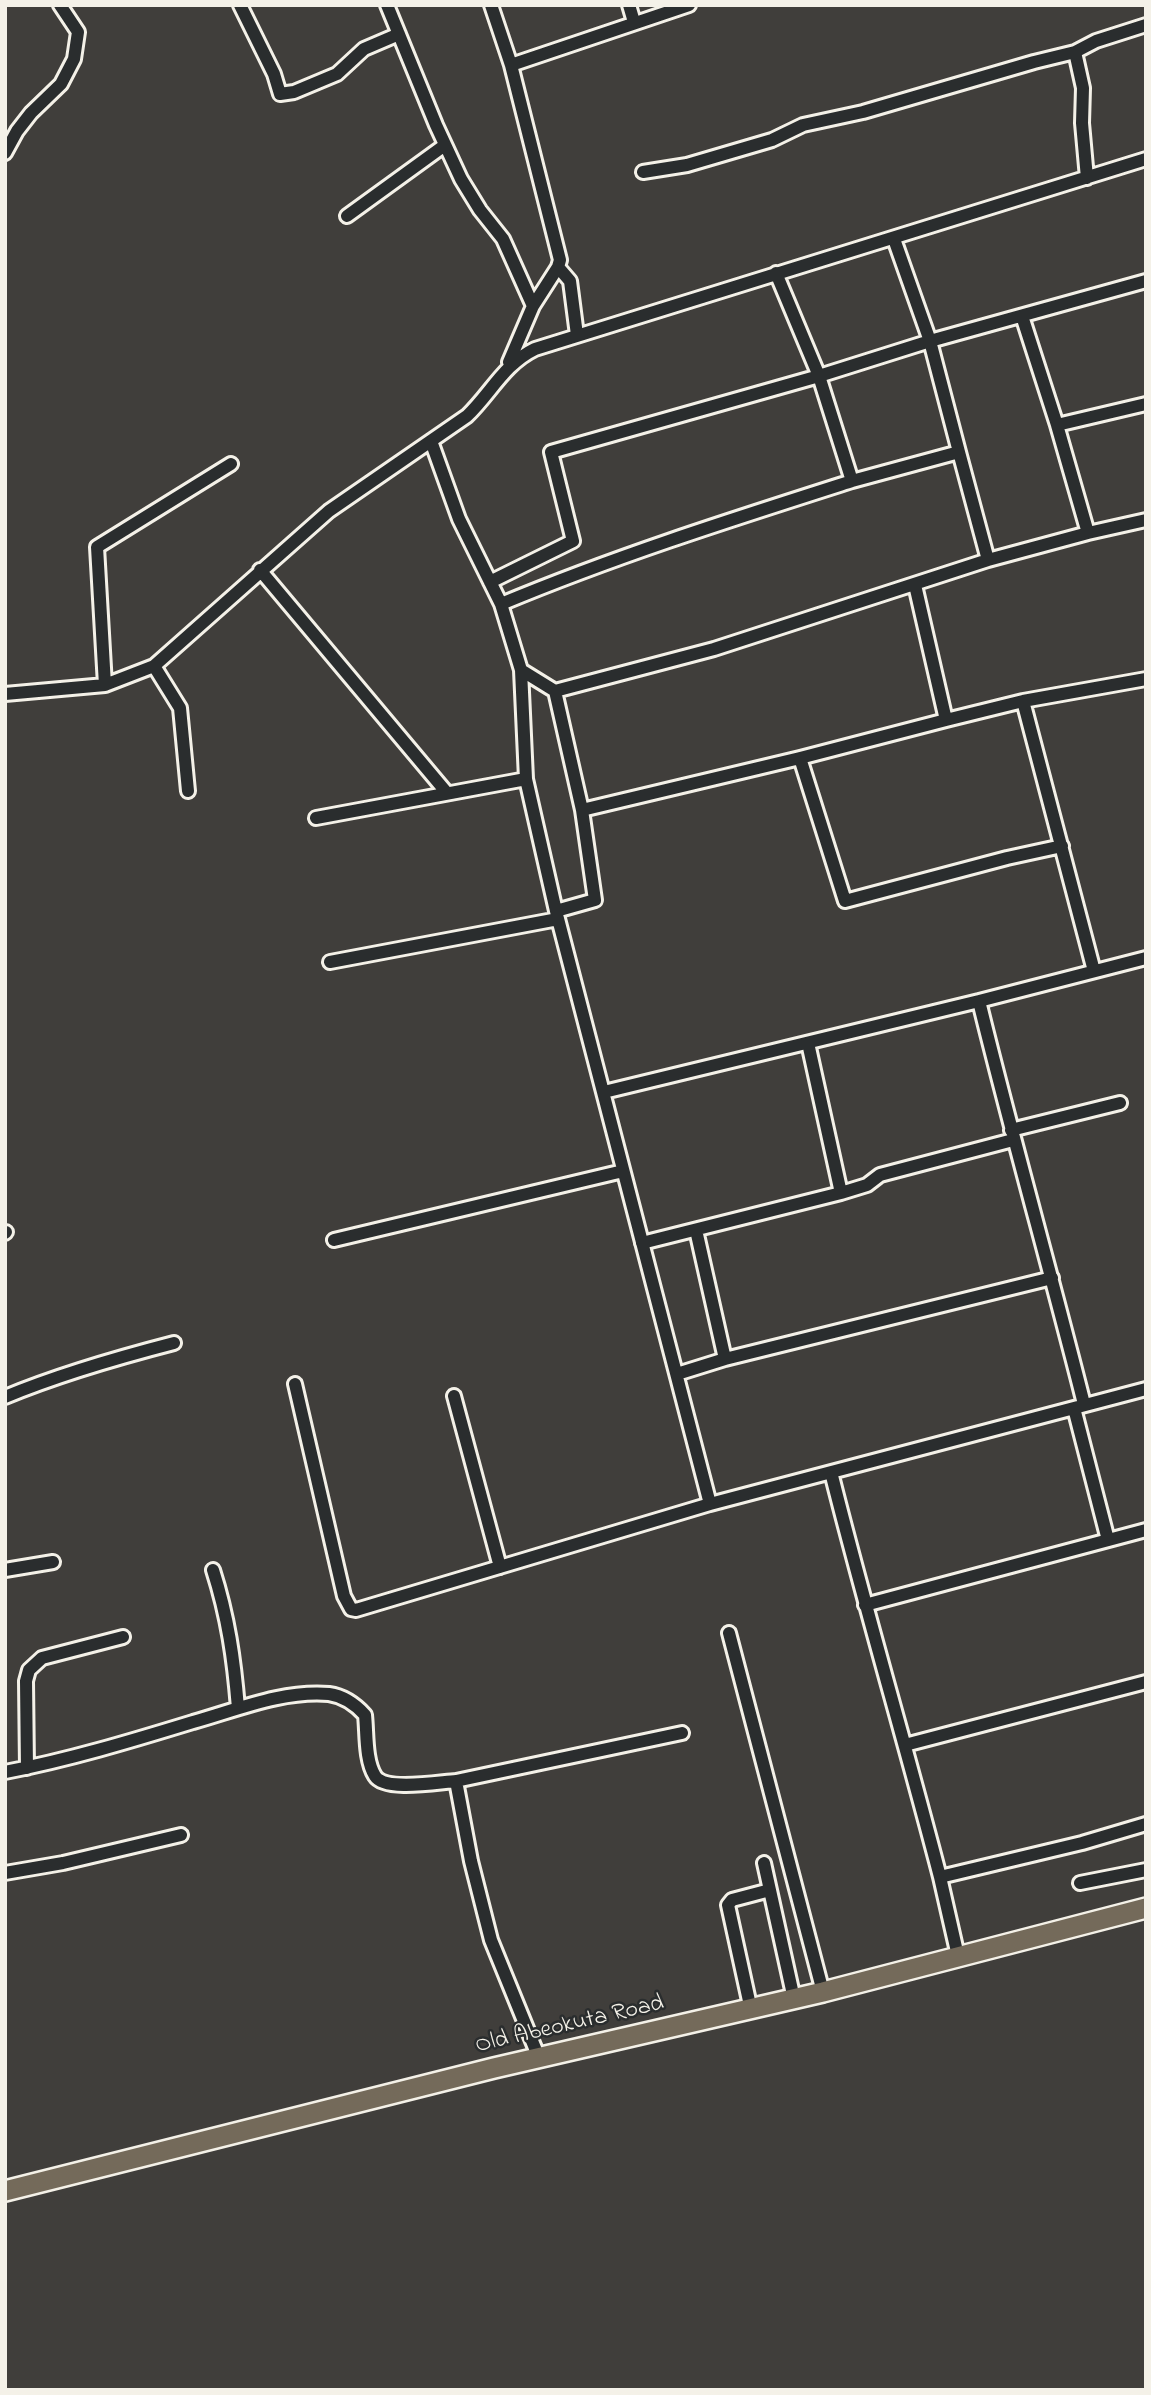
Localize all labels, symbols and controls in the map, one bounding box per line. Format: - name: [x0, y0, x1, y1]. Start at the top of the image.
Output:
- street label: Old Abeokuta Road: [473, 1990, 667, 2062]

